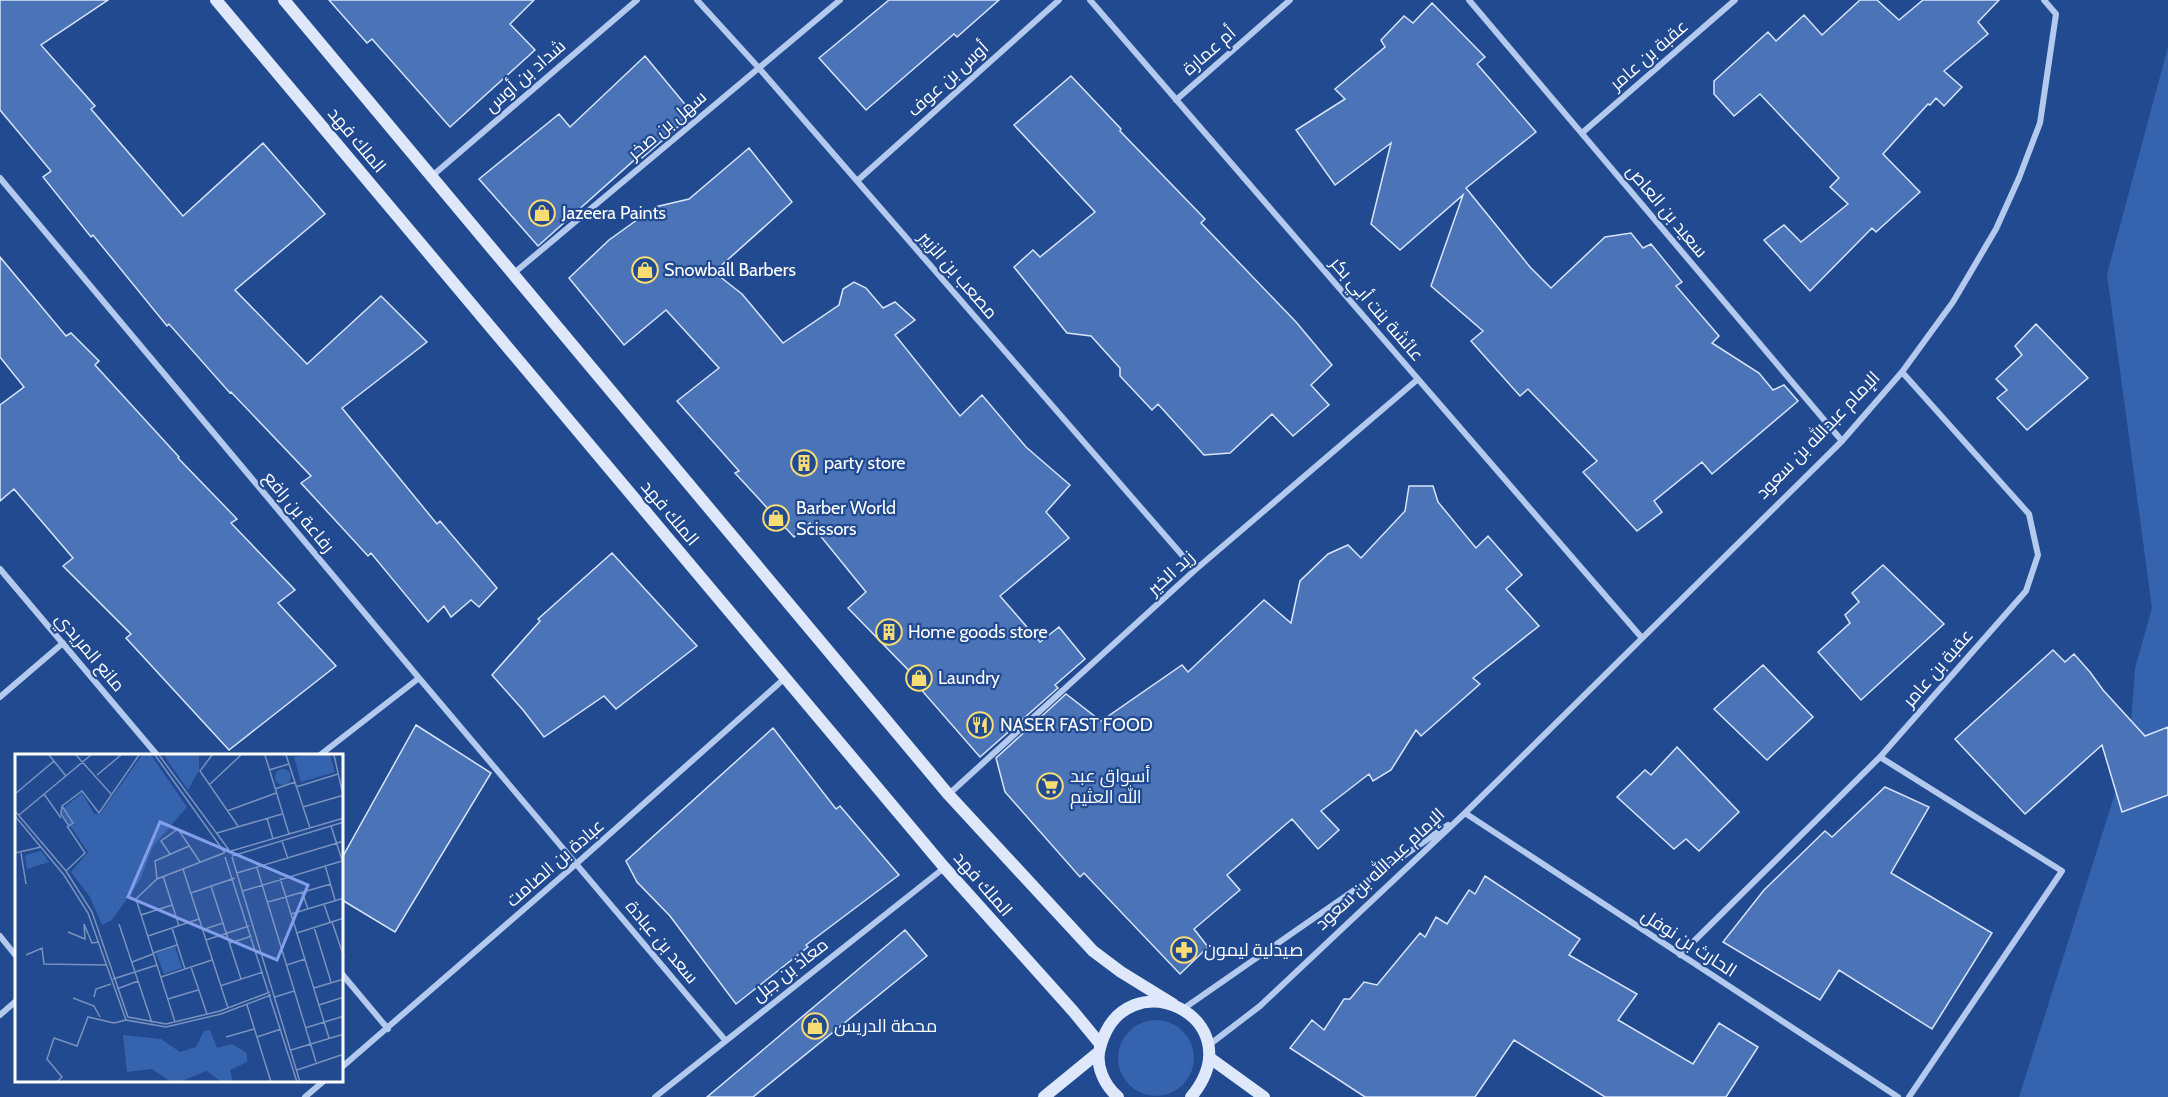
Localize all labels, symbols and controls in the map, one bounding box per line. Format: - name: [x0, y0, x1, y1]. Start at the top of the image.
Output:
- street label: عقبة بن عامر: [1605, 15, 1693, 96]
- street label: أم عمارة: [1178, 22, 1241, 81]
- street label: شداد بن أوس: [480, 35, 570, 117]
- street label: أوس بن عوف: [903, 37, 993, 121]
- street label: سهل بن صخر: [622, 86, 711, 165]
- street label: الملك فهد: [323, 103, 391, 177]
- street label: سعيد بن العاص: [1622, 160, 1712, 262]
- shop icon: Jazeera Paints: [527, 198, 557, 228]
- place label: Jazeera Paints: [561, 202, 666, 224]
- street label: مصعب بن الزبير: [913, 226, 1002, 323]
- street label: عائشة بنت أبي بكر: [1323, 252, 1428, 368]
- shop icon: Snowball Barbers: [630, 255, 660, 285]
- place label: Snowball Barbers: [664, 259, 796, 281]
- street label: الإمام عبدالله بن سعود: [1751, 366, 1885, 504]
- building icon: party store: [789, 448, 819, 478]
- place label: party store: [824, 452, 906, 474]
- street label: رفاعة بن رافع: [258, 467, 339, 558]
- street label: الملك فهد: [636, 476, 704, 550]
- place label: Barber World Scissors: [796, 497, 896, 540]
- shop icon: Barber World Scissors: [761, 503, 791, 533]
- street label: زيد الخير: [1142, 546, 1199, 601]
- street label: مانع المريدي: [48, 608, 129, 698]
- building icon: Home goods store: [874, 617, 904, 647]
- place label: Home goods store: [908, 621, 1048, 643]
- street label: عقبة بن عامر: [1897, 624, 1978, 712]
- shop icon: Laundry: [904, 663, 934, 693]
- place label: Laundry: [938, 667, 1000, 689]
- restaurant icon: NASER FAST FOOD: [965, 710, 995, 740]
- place label: NASER FAST FOOD: [1000, 714, 1153, 736]
- inset map: [15, 754, 344, 1082]
- place label: أسواق عبد الله العثيم: [1070, 765, 1150, 809]
- supermarket icon: أسواق عبد الله العثيم: [1035, 771, 1065, 801]
- street label: الإمام عبدالله بن سعود: [1310, 803, 1450, 935]
- street label: عبادة بن الصامت: [501, 814, 609, 912]
- street label: الملك فهد: [949, 847, 1017, 921]
- street label: سعد بن عبادة: [621, 896, 703, 988]
- street label: الحارث بن نوفل: [1637, 904, 1741, 982]
- street label: معاذ بن جبل: [748, 934, 832, 1006]
- pharmacy icon: صيدلية ليمون: [1169, 935, 1199, 965]
- place label: صيدلية ليمون: [1204, 939, 1303, 961]
- shop icon: محطة الدريس: [800, 1011, 830, 1041]
- place label: محطة الدريس: [834, 1015, 937, 1037]

